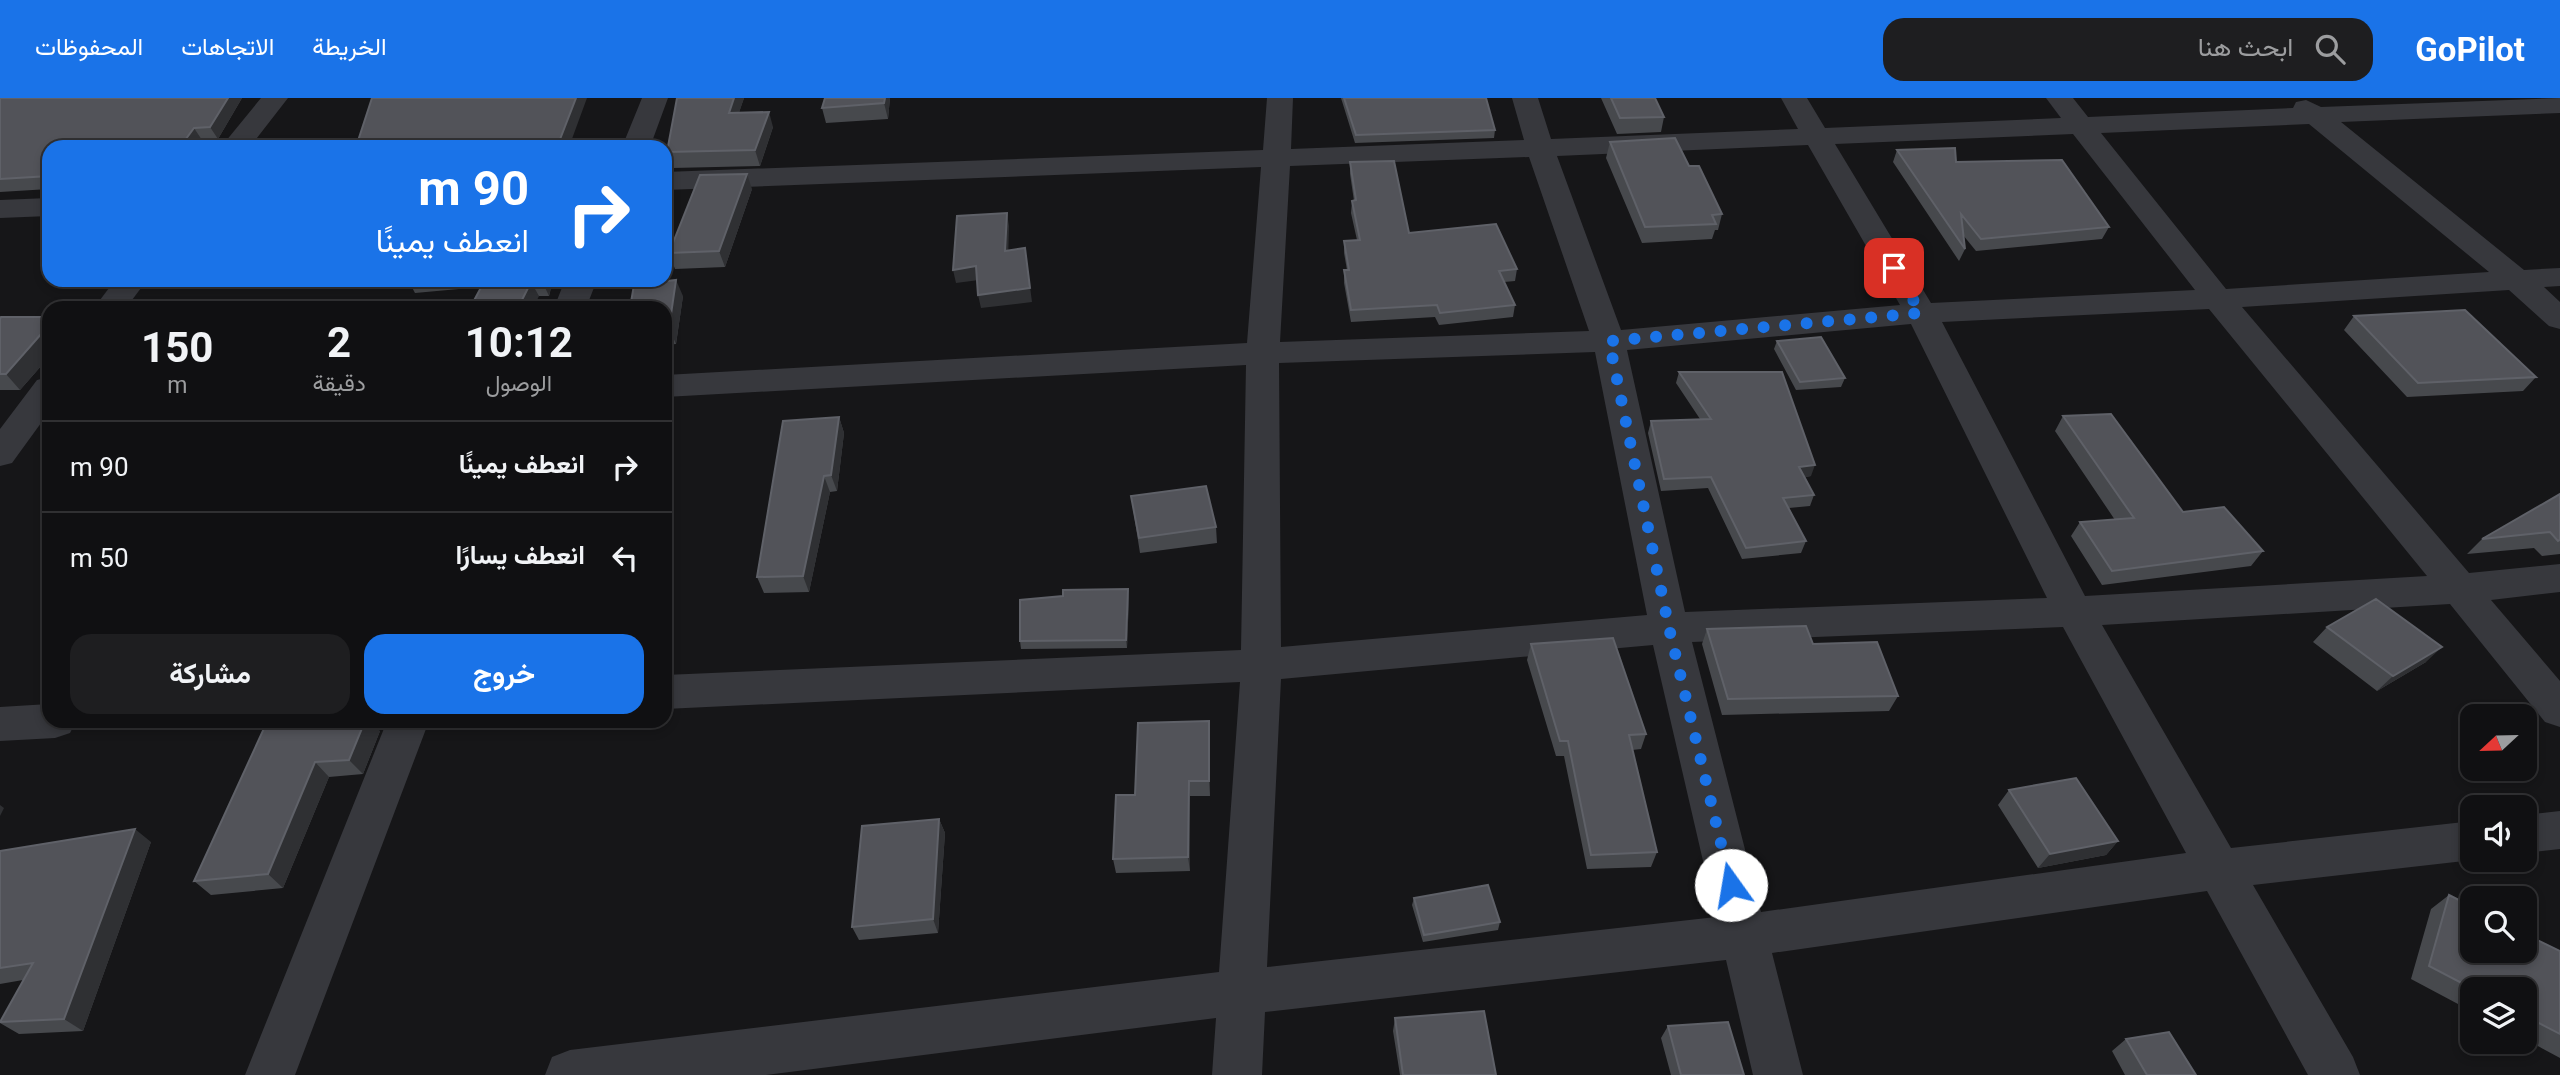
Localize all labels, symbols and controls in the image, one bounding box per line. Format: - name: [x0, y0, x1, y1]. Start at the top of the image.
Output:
- search box: [1883, 18, 2373, 81]
- icon: search: [2311, 30, 2349, 68]
- text: GoPilot: [2415, 30, 2525, 69]
- text: ابحث هنا: [2198, 32, 2293, 62]
- text: المحفوظات: [35, 33, 143, 61]
- text: الاتجاهات: [181, 33, 274, 61]
- text: الخريطة: [312, 33, 387, 61]
- text: 90 m: [418, 160, 529, 217]
- icon: right: [553, 168, 644, 259]
- text: انعطف يمينًا: [376, 222, 529, 260]
- pin: [1864, 238, 1924, 298]
- icon: arrive: [1875, 249, 1913, 287]
- text: 2: [327, 318, 351, 367]
- text: 10:12: [465, 318, 573, 367]
- text: 150: [141, 323, 213, 372]
- text: دقيقة: [312, 370, 366, 397]
- text: الوصول: [486, 370, 552, 397]
- text: m: [167, 372, 187, 399]
- icon: right: [606, 448, 644, 486]
- text: انعطف يمينًا: [459, 449, 585, 479]
- text: 90 m: [70, 452, 129, 482]
- icon: left: [606, 539, 644, 577]
- text: انعطف يسارًا: [455, 540, 585, 570]
- text: 50 m: [70, 543, 129, 573]
- button: مشاركة: [70, 634, 350, 714]
- button: خروج: [364, 634, 644, 714]
- north arrow: [2460, 704, 2538, 780]
- map controls: [2460, 704, 2537, 1054]
- button: sound: [2460, 795, 2537, 872]
- position arrow: [1694, 848, 1768, 922]
- button: search: [2460, 886, 2537, 963]
- button: layers: [2460, 977, 2537, 1054]

